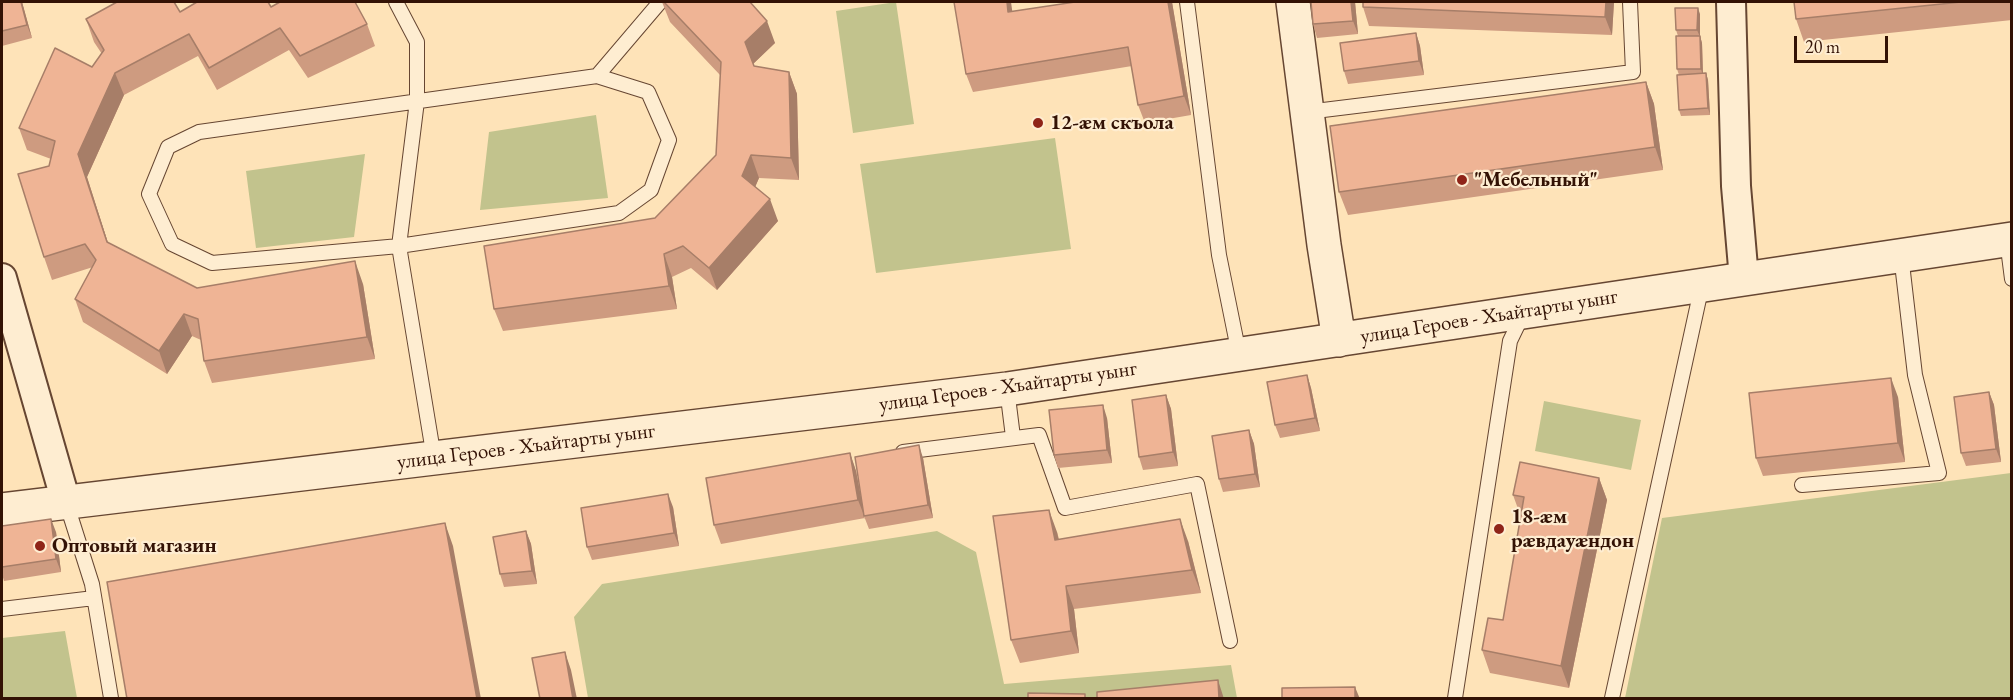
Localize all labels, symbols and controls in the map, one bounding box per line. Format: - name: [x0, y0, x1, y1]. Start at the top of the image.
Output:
- scale bar: [1797, 24, 1892, 62]
- text: 20 m: [1805, 35, 1840, 58]
- place label: 12-æм скъола: [1050, 110, 1174, 136]
- marker: 12-æм скъола: [1031, 116, 1045, 130]
- place label: "Мебельный": [1474, 167, 1598, 193]
- marker: "Мебельный": [1455, 173, 1469, 187]
- street label: улица Героев - Хъайтарты уынг: [1359, 284, 1619, 350]
- street label: улица Героев - Хъайтарты уынг: [878, 356, 1138, 418]
- street label: улица Героев - Хъайтарты уынг: [395, 419, 657, 475]
- place label: 18-æм рӕвдауӕндон: [1511, 504, 1634, 554]
- marker: 18-æм рӕвдауӕндон: [1492, 522, 1506, 536]
- place label: Оптовый магазин: [52, 533, 217, 559]
- marker: Оптовый магазин: [33, 539, 47, 553]

